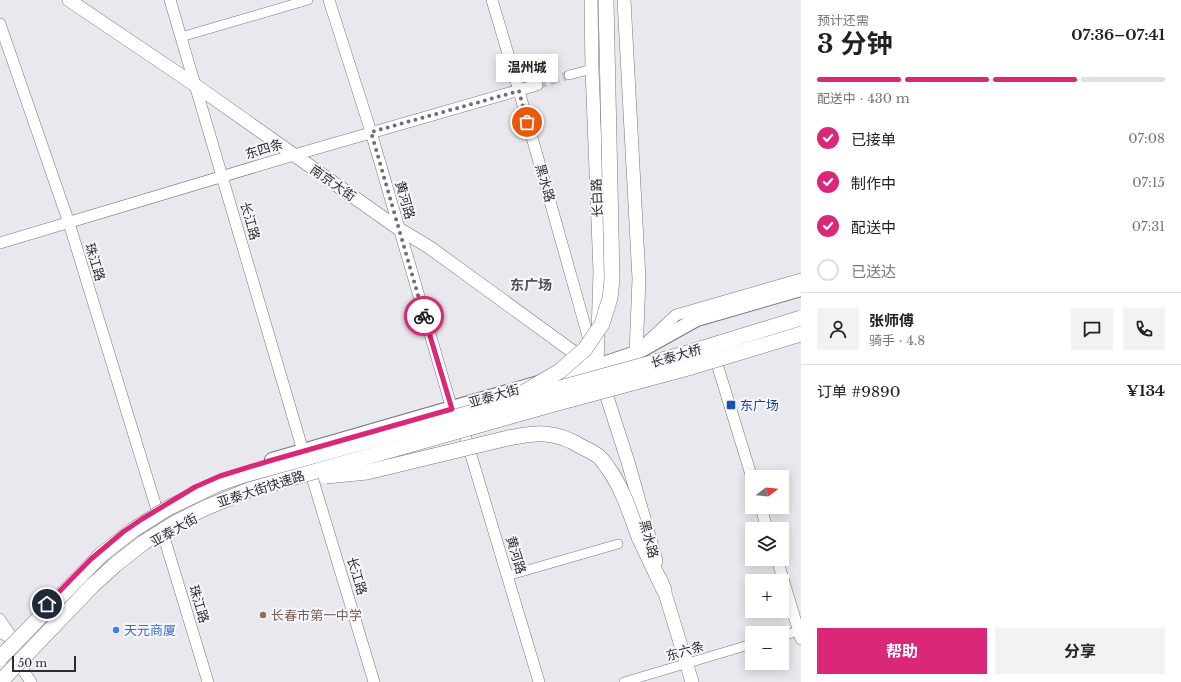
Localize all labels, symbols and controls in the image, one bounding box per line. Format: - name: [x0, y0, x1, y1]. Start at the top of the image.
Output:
- text: 预计还需: [817, 12, 869, 29]
- text: 07:36–07:41: [1071, 25, 1165, 44]
- text: 3 分钟: [817, 28, 892, 60]
- callout: 温州城: [496, 54, 558, 82]
- text: 温州城: [507, 59, 547, 76]
- text: 配送中 · 430 m: [817, 90, 910, 107]
- pin: [510, 105, 544, 139]
- icon: bag: [516, 111, 538, 133]
- icon: check: [817, 127, 839, 149]
- text: 已接单: [851, 130, 896, 149]
- text: 07:08: [1128, 130, 1165, 147]
- street label: 东四条: [243, 135, 285, 163]
- street label: 南京大街: [307, 161, 359, 205]
- street label: 黑水路: [531, 162, 559, 204]
- icon: check: [817, 171, 839, 193]
- text: 制作中: [851, 174, 896, 193]
- text: 07:15: [1132, 174, 1165, 191]
- street label: 长白路: [588, 178, 606, 218]
- street label: 黄河路: [391, 179, 419, 221]
- street label: 长江路: [236, 200, 264, 242]
- icon: check: [817, 215, 839, 237]
- text: 配送中: [851, 218, 896, 237]
- text: 07:31: [1132, 218, 1165, 235]
- street label: 珠江路: [81, 241, 109, 283]
- text: 已送达: [851, 262, 896, 281]
- district label: 东广场: [510, 276, 552, 294]
- courier: [404, 296, 444, 336]
- icon: bike: [413, 305, 435, 327]
- button: person: [817, 308, 859, 350]
- button: chat: [1071, 308, 1113, 350]
- button: phone: [1123, 308, 1165, 350]
- text: 张师傅: [869, 311, 914, 330]
- text: 骑手 · 4.8: [869, 332, 925, 349]
- street label: 长泰大桥: [649, 341, 703, 371]
- street label: 亚泰大街: [467, 381, 521, 411]
- text: ¥134: [1126, 381, 1165, 400]
- text: 订单 #9890: [817, 382, 900, 401]
- place label: 东广场: [740, 397, 779, 414]
- marker: 东广场: [725, 399, 737, 411]
- street label: 亚泰大街快速路: [215, 467, 307, 511]
- north arrow: [745, 470, 789, 514]
- map controls: [745, 470, 789, 670]
- street label: 亚泰大街: [147, 510, 201, 550]
- street label: 黑水路: [636, 518, 662, 560]
- button: layers: [745, 522, 789, 566]
- street label: 黄河路: [502, 534, 530, 576]
- street label: 长江路: [343, 555, 371, 597]
- button: +: [745, 574, 789, 618]
- street label: 珠江路: [185, 583, 213, 625]
- pin: [30, 587, 64, 621]
- icon: home: [36, 593, 58, 615]
- place label: 长春市第一中学: [271, 607, 362, 624]
- marker: 长春市第一中学: [258, 610, 268, 620]
- place label: 天元商厦: [124, 622, 176, 639]
- marker: 天元商厦: [111, 625, 121, 635]
- button: −: [745, 626, 789, 670]
- button: 帮助: [817, 628, 987, 674]
- button: 分享: [995, 628, 1165, 674]
- street label: 东六条: [664, 637, 706, 665]
- scale bar: [12, 654, 76, 673]
- text: 50 m: [18, 656, 47, 670]

